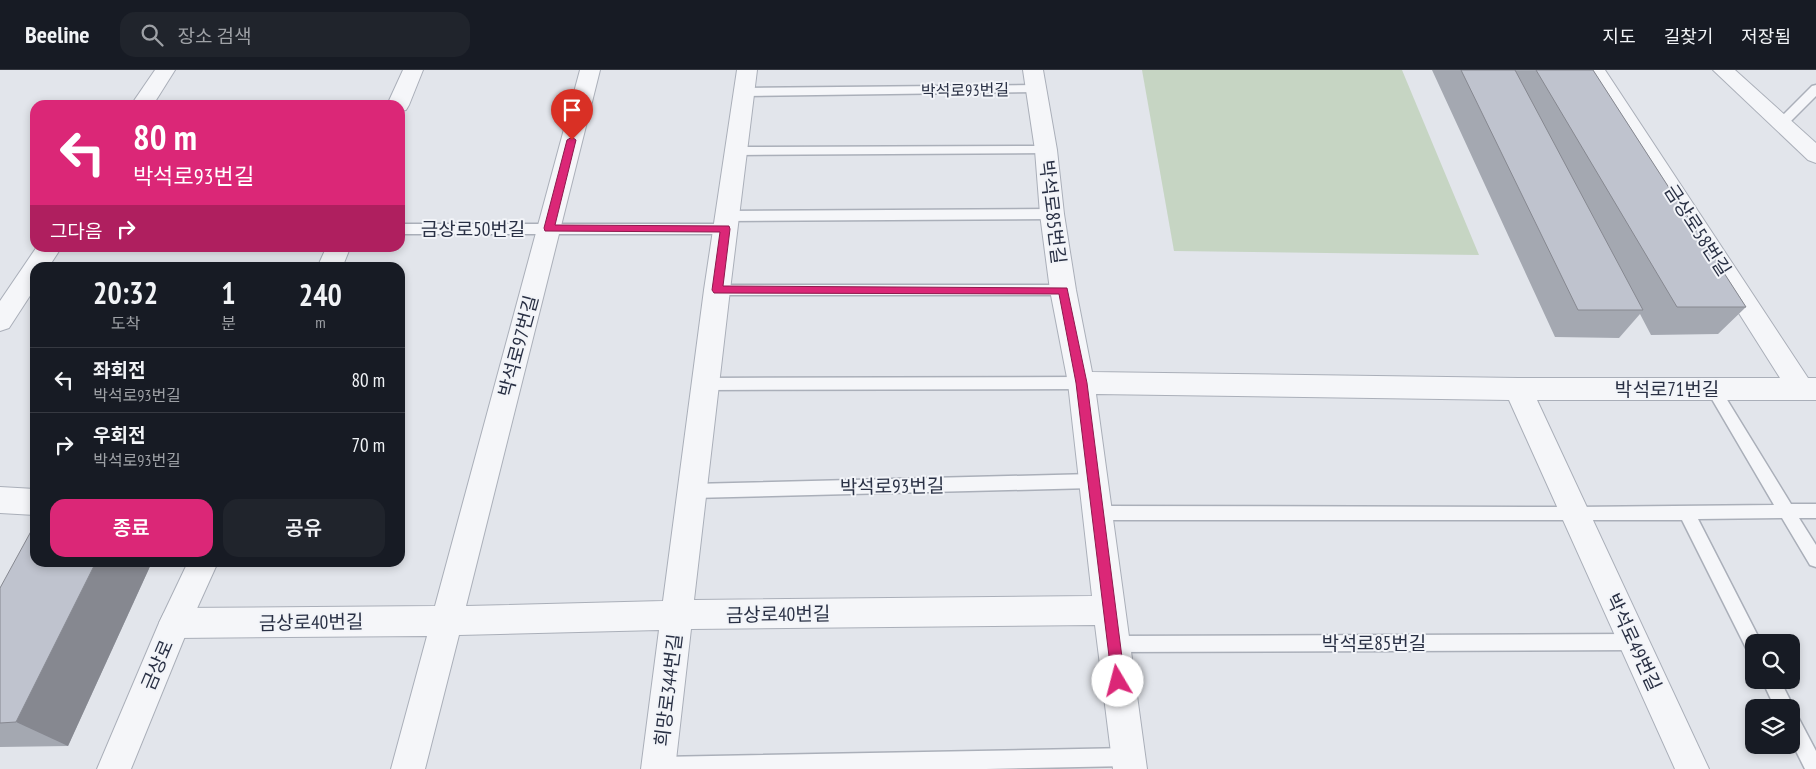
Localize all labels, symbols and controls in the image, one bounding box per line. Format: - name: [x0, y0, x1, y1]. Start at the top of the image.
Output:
- search box: [120, 12, 470, 57]
- text: Beeline: [25, 19, 90, 50]
- icon: search: [138, 21, 166, 49]
- text: 장소 검색: [178, 24, 252, 48]
- text: 지도: [1603, 25, 1636, 48]
- text: 길찾기: [1664, 25, 1713, 48]
- text: 저장됨: [1741, 25, 1791, 48]
- street label: 박석로93번길: [921, 79, 1009, 101]
- pin: [551, 89, 593, 140]
- icon: arrive: [558, 96, 586, 124]
- text: 80 m: [133, 114, 197, 160]
- icon: left: [50, 120, 115, 185]
- street label: 박석로85번길: [1035, 159, 1071, 265]
- text: 박석로93번길: [133, 162, 254, 190]
- street label: 금상로58번길: [1659, 180, 1737, 280]
- icon: right: [112, 215, 140, 243]
- street label: 금상로50번길: [421, 217, 525, 241]
- text: 그다음: [50, 219, 102, 243]
- text: 20:32: [93, 273, 158, 312]
- text: 1: [221, 273, 236, 312]
- text: 240: [299, 275, 342, 314]
- street label: 박석로97번길: [493, 292, 543, 400]
- text: m: [315, 312, 326, 332]
- text: 도착: [111, 313, 140, 333]
- text: 분: [221, 313, 236, 333]
- text: 좌회전: [93, 358, 145, 382]
- icon: left: [50, 366, 78, 394]
- text: 80 m: [352, 368, 385, 392]
- street label: 박석로71번길: [1615, 377, 1719, 401]
- text: 박석로93번길: [93, 385, 181, 405]
- text: 우회전: [93, 423, 145, 447]
- icon: right: [50, 431, 78, 459]
- text: 70 m: [352, 433, 385, 457]
- text: 박석로93번길: [93, 450, 181, 470]
- street label: 박석로93번길: [840, 473, 944, 499]
- button: 종료: [50, 499, 213, 557]
- button: 공유: [223, 499, 385, 557]
- street label: 박석로49번길: [1601, 590, 1667, 694]
- street label: 금상로40번길: [726, 601, 830, 627]
- street label: 금상로40번길: [259, 609, 363, 635]
- street label: 박석로85번길: [1322, 631, 1426, 655]
- street label: 희망로344번길: [649, 632, 687, 748]
- map controls: [1745, 634, 1800, 754]
- button: search: [1745, 634, 1800, 689]
- street label: 금상로: [136, 636, 178, 694]
- position arrow: [1091, 654, 1143, 706]
- button: layers: [1745, 699, 1800, 754]

